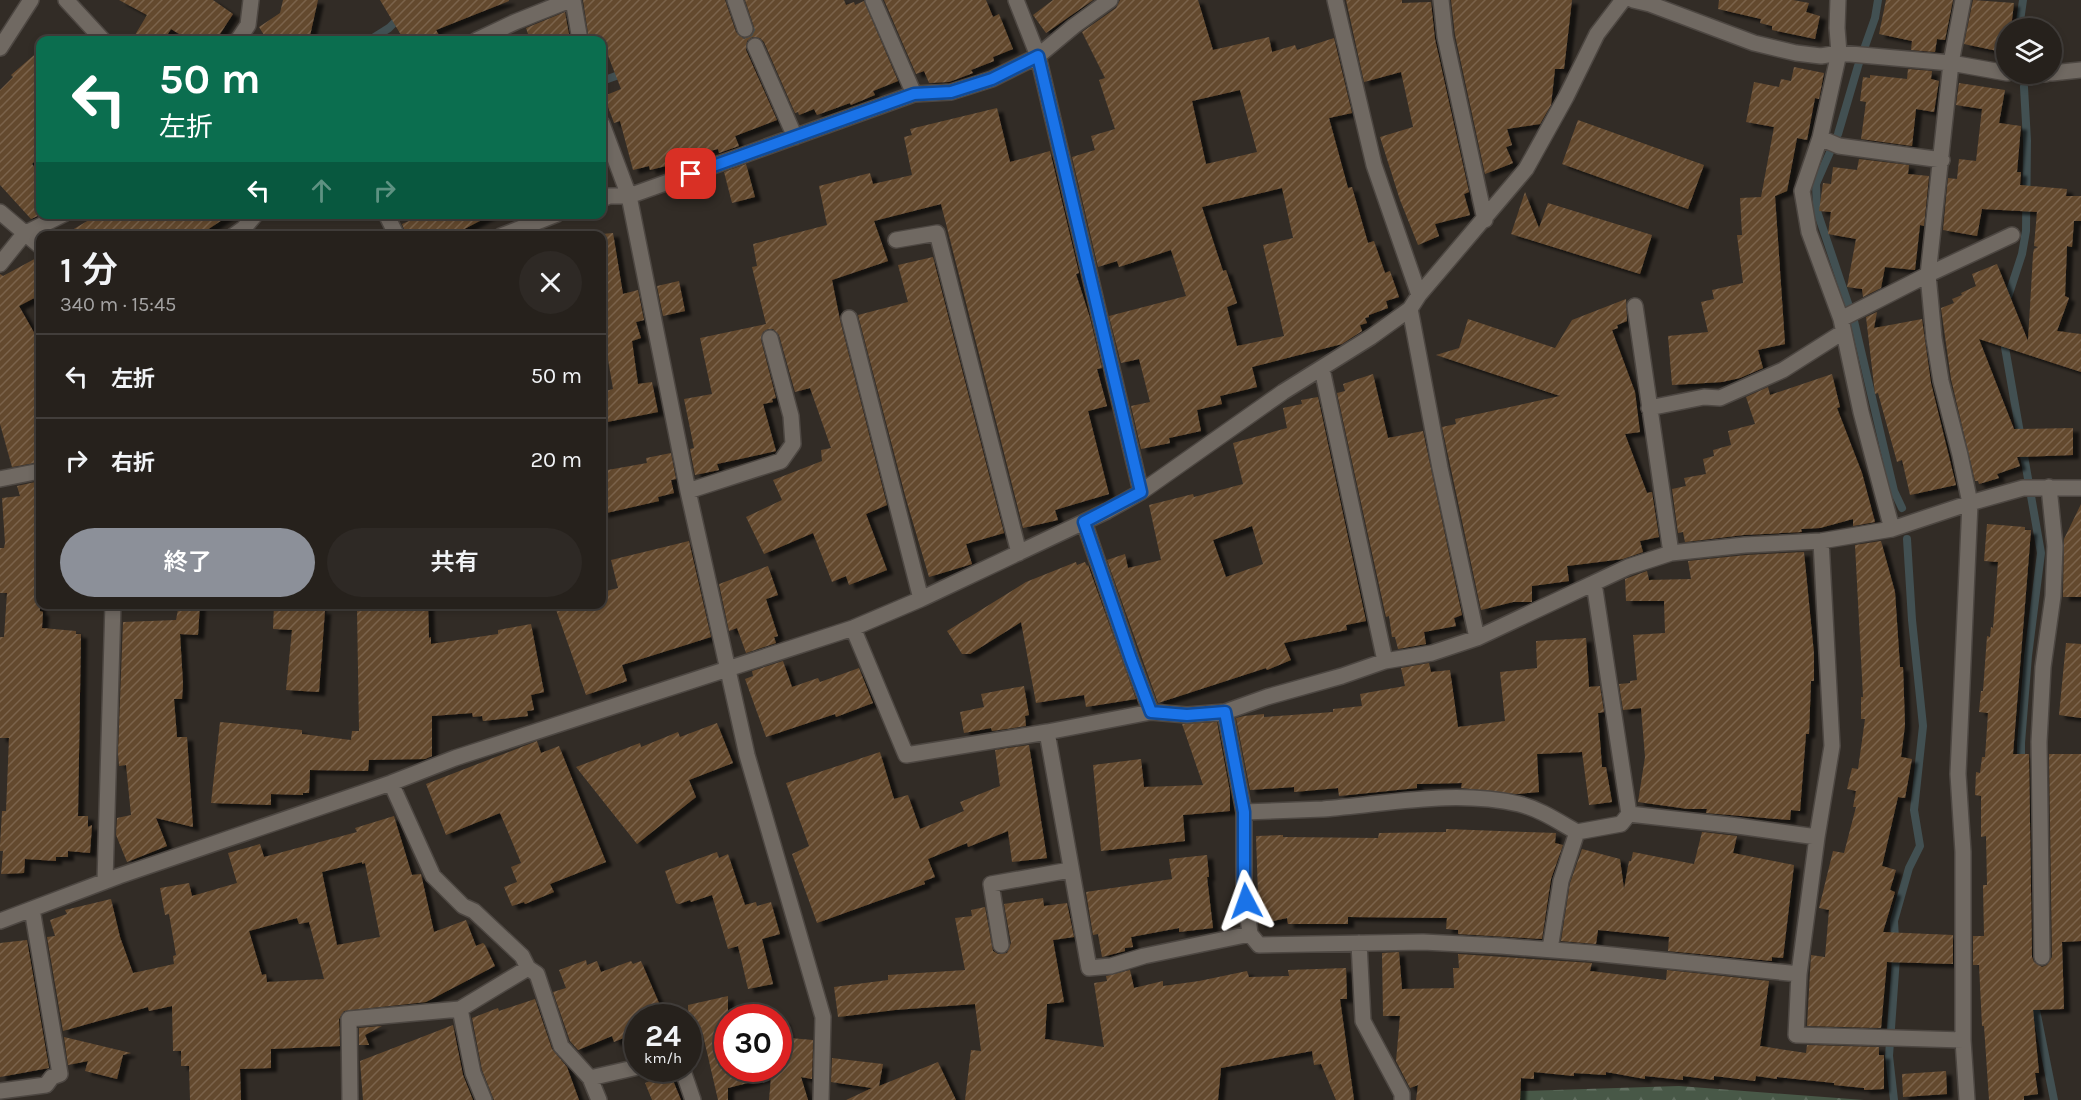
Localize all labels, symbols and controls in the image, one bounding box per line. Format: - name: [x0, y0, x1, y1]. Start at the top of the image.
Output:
- map controls: [1996, 18, 2062, 84]
- button: layers: [1996, 18, 2062, 84]
- text: 50 m: [159, 54, 261, 104]
- icon: left: [60, 60, 138, 138]
- text: 左折: [159, 111, 213, 143]
- pin: [665, 148, 716, 199]
- icon: arrive: [674, 157, 707, 190]
- icon: left: [242, 174, 275, 207]
- icon: ahead: [305, 174, 338, 207]
- icon: right: [368, 174, 401, 207]
- text: 1 分: [60, 249, 118, 291]
- button: close: [519, 251, 582, 314]
- text: 340 m · 15:45: [60, 293, 176, 316]
- icon: left: [60, 360, 93, 393]
- text: 50 m: [531, 363, 582, 389]
- text: 左折: [111, 366, 155, 392]
- icon: right: [60, 444, 93, 477]
- text: 20 m: [530, 447, 582, 473]
- text: 右折: [111, 450, 155, 476]
- button: 終了: [60, 528, 315, 597]
- button: 共有: [327, 528, 582, 597]
- position arrow: [1214, 869, 1278, 933]
- speed limit sign: 30: [714, 1004, 792, 1082]
- text: 24: [645, 1018, 681, 1054]
- text: km/h: [644, 1049, 682, 1067]

